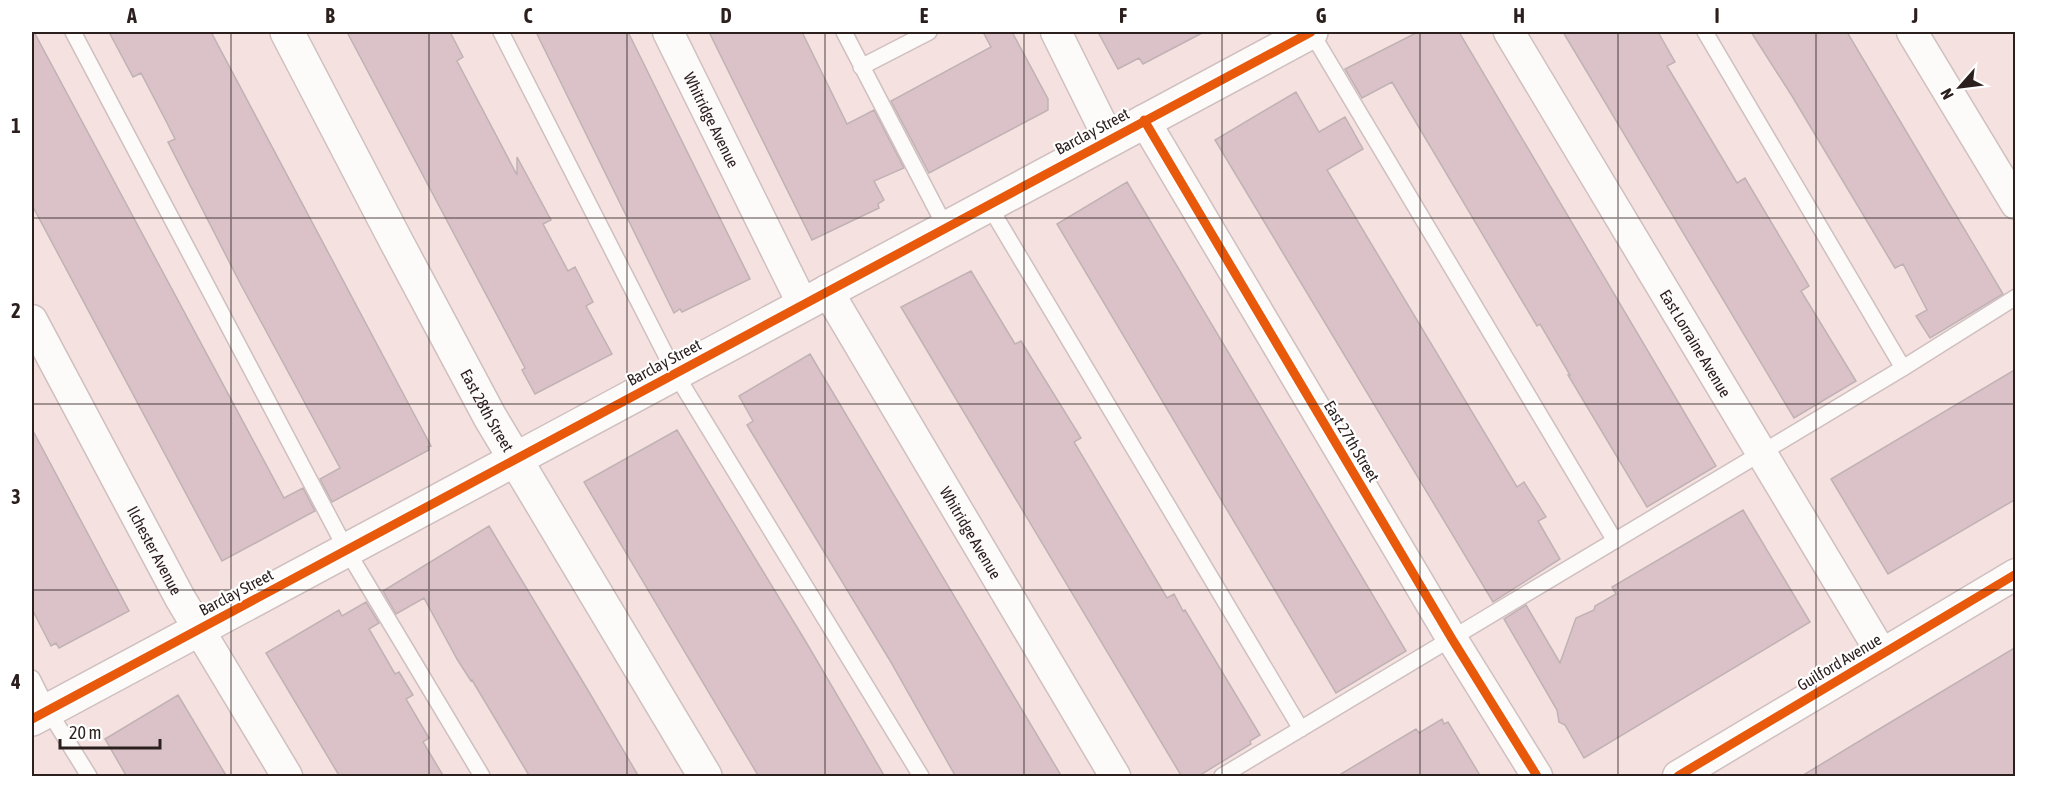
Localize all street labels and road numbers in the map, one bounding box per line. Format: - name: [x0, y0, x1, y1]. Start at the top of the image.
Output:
- street label: Whitridge Avenue: [680, 69, 743, 170]
- street label: Barclay Street: [1052, 104, 1133, 159]
- street label: East Lorraine Avenue: [1657, 286, 1735, 400]
- street label: Barclay Street: [624, 335, 705, 390]
- street label: East 28th Street: [457, 366, 518, 455]
- street label: East 27th Street: [1321, 397, 1383, 485]
- street label: Whitridge Avenue: [937, 483, 1005, 582]
- street label: Ilchester Avenue: [124, 503, 186, 598]
- street label: Barclay Street: [196, 565, 277, 620]
- street label: Guilford Avenue: [1794, 630, 1884, 694]

